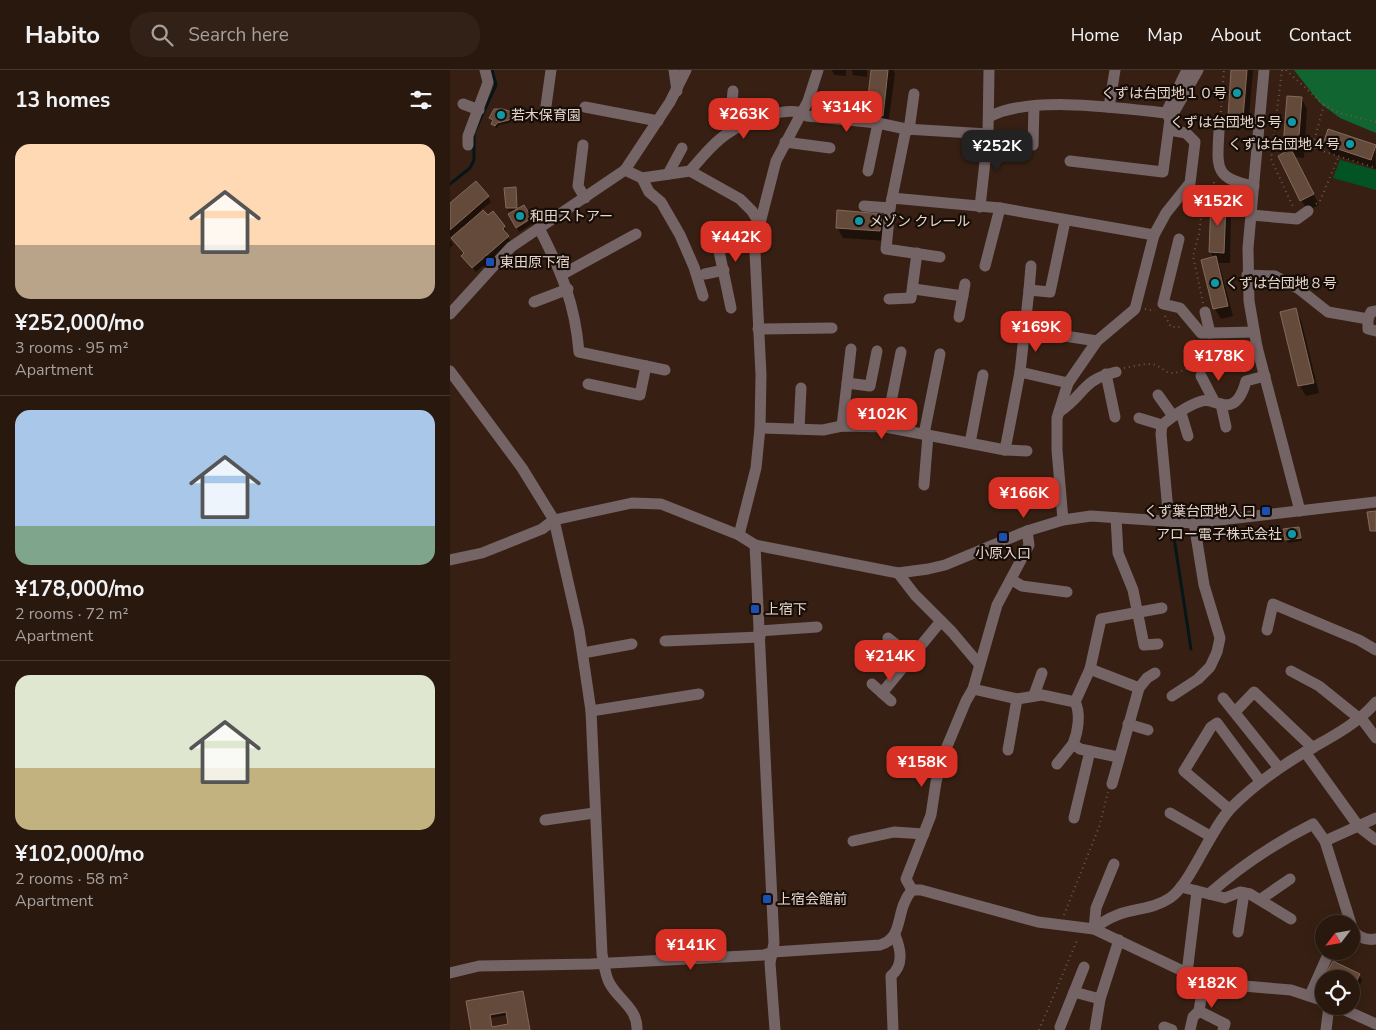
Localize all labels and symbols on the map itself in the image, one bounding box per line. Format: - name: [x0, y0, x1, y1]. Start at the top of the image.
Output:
- place label: くずは台団地１０号: [1101, 84, 1227, 103]
- marker: くずは台団地１０号: [1231, 87, 1243, 99]
- pin: ¥314K: [812, 90, 882, 133]
- pin: ¥263K: [709, 98, 779, 140]
- place label: 若木保育園: [511, 106, 581, 125]
- marker: 若木保育園: [495, 109, 507, 121]
- place label: くずは台団地５号: [1170, 113, 1282, 132]
- marker: くずは台団地５号: [1286, 116, 1298, 128]
- pin: ¥252K: [962, 129, 1032, 172]
- place label: くずは台団地４号: [1228, 135, 1340, 154]
- marker: くずは台団地４号: [1344, 138, 1356, 150]
- pin: ¥152K: [1183, 184, 1253, 227]
- place label: 和田ストアー: [530, 207, 613, 226]
- marker: 和田ストアー: [514, 210, 526, 222]
- place label: メゾン クレール: [869, 212, 971, 231]
- marker: メゾン クレール: [853, 215, 865, 227]
- pin: ¥442K: [701, 220, 771, 263]
- place label: 東田原下宿: [500, 253, 570, 272]
- marker: 東田原下宿: [484, 256, 496, 268]
- place label: くずは台団地８号: [1225, 274, 1337, 293]
- marker: くずは台団地８号: [1209, 277, 1221, 289]
- pin: ¥169K: [1001, 310, 1071, 353]
- pin: ¥178K: [1184, 340, 1254, 382]
- pin: ¥102K: [847, 398, 917, 440]
- pin: ¥166K: [989, 476, 1059, 519]
- place label: くず葉台団地入口: [1144, 502, 1256, 521]
- marker: くず葉台団地入口: [1260, 505, 1272, 517]
- place label: アロー電子株式会社: [1156, 525, 1282, 544]
- marker: アロー電子株式会社: [1286, 528, 1298, 540]
- marker: 小原入口: [997, 531, 1009, 543]
- place label: 小原入口: [975, 544, 1031, 563]
- place label: 上宿下: [765, 600, 807, 619]
- marker: 上宿下: [749, 603, 761, 615]
- pin: ¥214K: [855, 640, 925, 682]
- pin: ¥158K: [887, 746, 957, 788]
- place label: 上宿会館前: [777, 890, 847, 909]
- marker: 上宿会館前: [761, 893, 773, 905]
- north arrow: [1315, 915, 1360, 960]
- pin: ¥141K: [656, 928, 726, 971]
- pin: ¥182K: [1177, 966, 1247, 1009]

